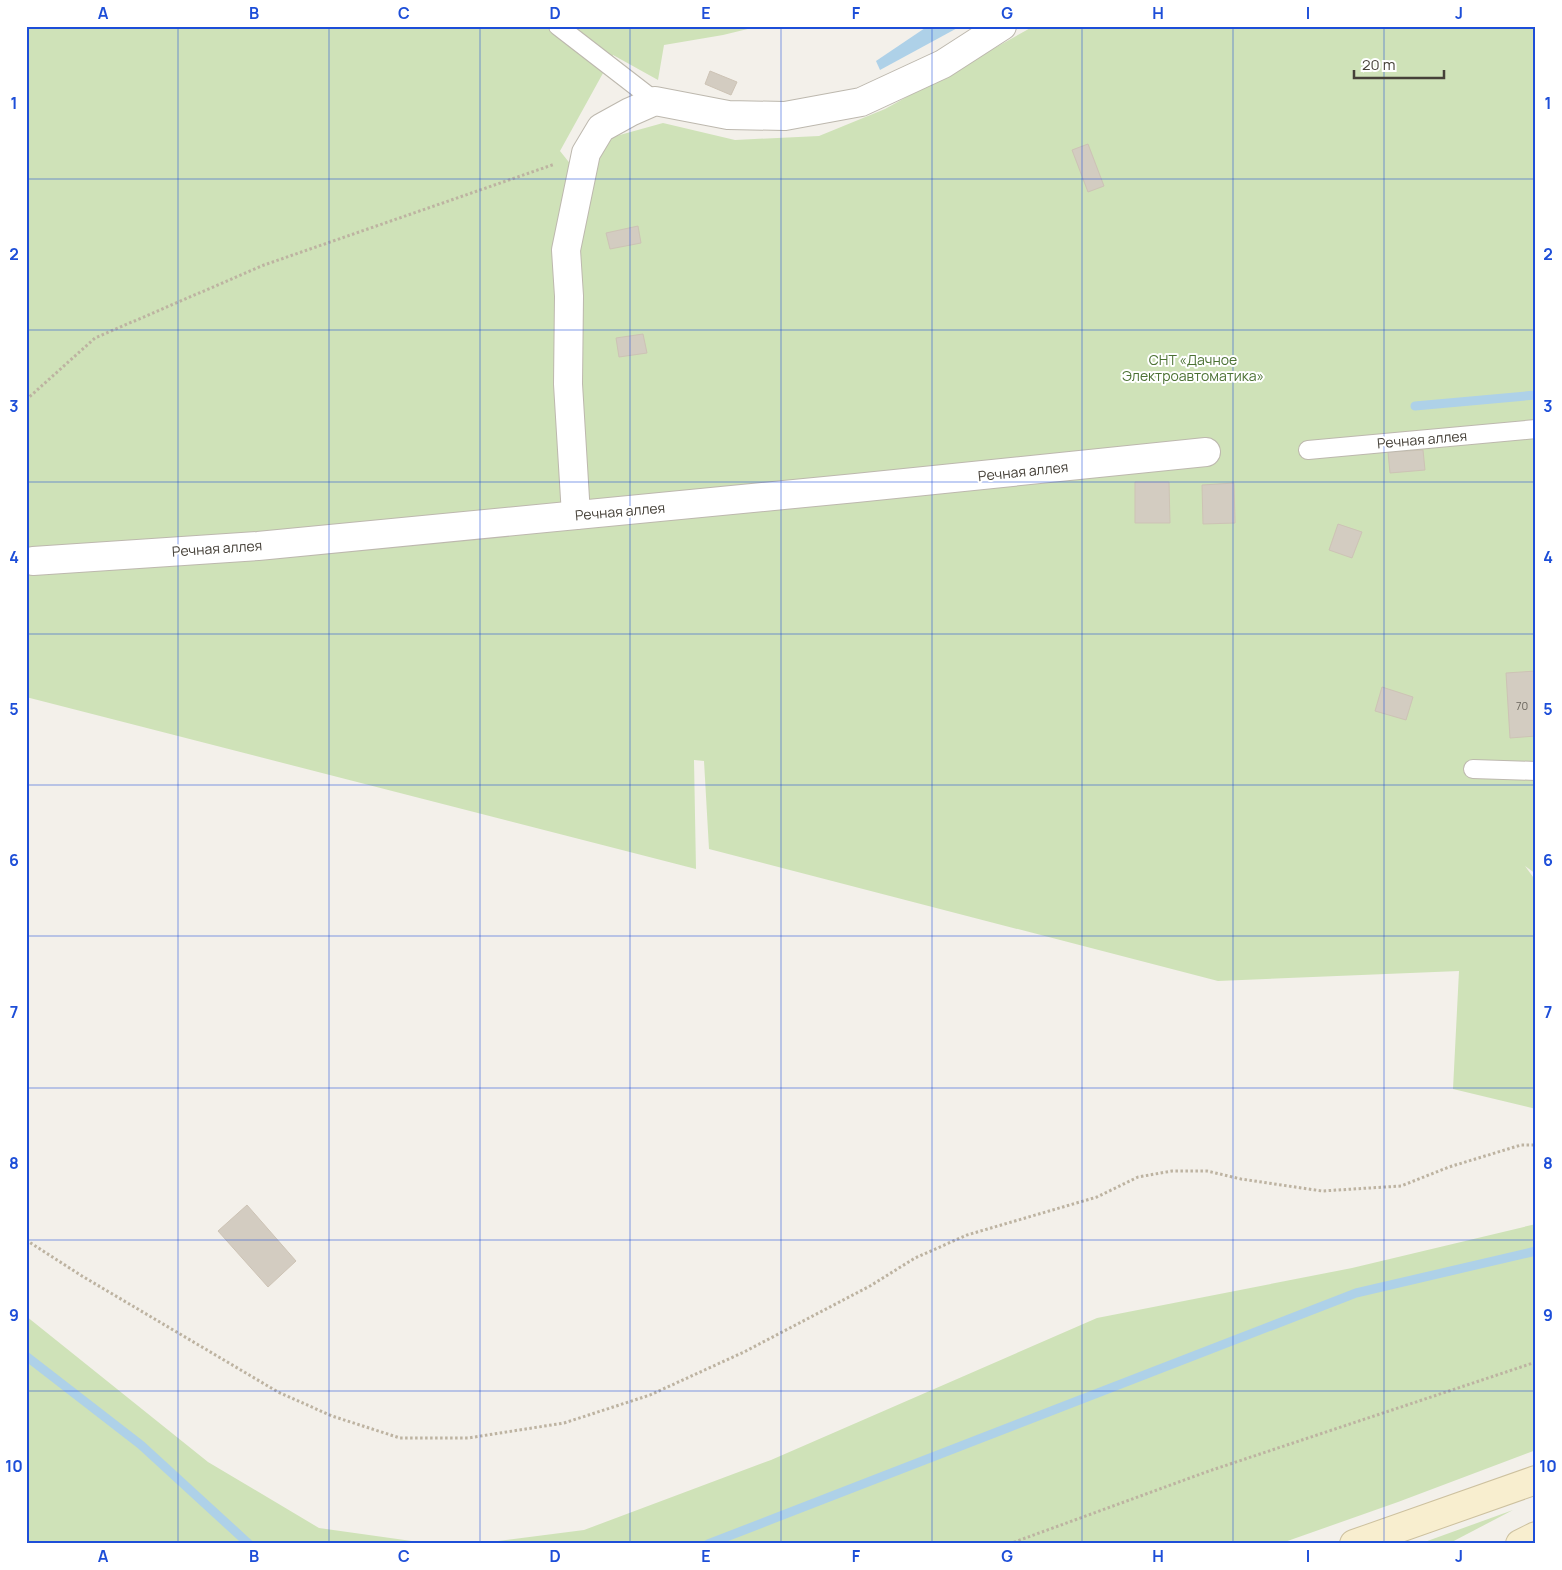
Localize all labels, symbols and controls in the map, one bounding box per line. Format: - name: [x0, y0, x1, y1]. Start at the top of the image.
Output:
- text: A: [98, 2, 109, 24]
- text: B: [249, 2, 259, 24]
- text: C: [398, 2, 410, 24]
- text: D: [549, 2, 561, 24]
- text: E: [701, 2, 711, 24]
- text: F: [852, 2, 861, 24]
- text: G: [1001, 2, 1013, 24]
- text: H: [1152, 2, 1164, 24]
- text: I: [1306, 2, 1310, 24]
- text: J: [1455, 2, 1463, 24]
- scale bar: [1354, 48, 1444, 80]
- text: 20 m: [1362, 54, 1395, 75]
- text: 1: [10, 92, 18, 114]
- text: 1: [1544, 92, 1552, 114]
- text: 2: [9, 243, 19, 265]
- text: 2: [1543, 243, 1553, 265]
- park label: СНТ «Дачное Электроавтоматика»: [1122, 350, 1264, 385]
- text: 3: [9, 395, 19, 417]
- text: 3: [1543, 395, 1553, 417]
- street label: Речная аллея: [1376, 426, 1468, 452]
- street label: Речная аллея: [977, 457, 1069, 485]
- street label: Речная аллея: [574, 498, 666, 524]
- street label: Речная аллея: [171, 535, 263, 561]
- text: 4: [9, 546, 19, 568]
- text: 4: [1543, 546, 1553, 568]
- text: 5: [9, 698, 19, 720]
- house number: 70: [1516, 698, 1528, 713]
- text: 5: [1543, 698, 1553, 720]
- text: 6: [9, 849, 19, 871]
- text: 6: [1543, 849, 1553, 871]
- text: 7: [10, 1001, 18, 1023]
- text: 7: [1544, 1001, 1552, 1023]
- text: 8: [9, 1152, 19, 1174]
- text: 8: [1543, 1152, 1553, 1174]
- text: 9: [9, 1304, 19, 1326]
- text: 9: [1543, 1304, 1553, 1326]
- text: 10: [5, 1455, 23, 1477]
- text: 10: [1539, 1455, 1557, 1477]
- text: A: [98, 1545, 109, 1567]
- text: B: [249, 1545, 259, 1567]
- text: C: [398, 1545, 410, 1567]
- text: D: [549, 1545, 561, 1567]
- text: E: [701, 1545, 711, 1567]
- text: F: [852, 1545, 861, 1567]
- text: G: [1001, 1545, 1013, 1567]
- text: H: [1152, 1545, 1164, 1567]
- text: I: [1306, 1545, 1310, 1567]
- text: J: [1455, 1545, 1463, 1567]

